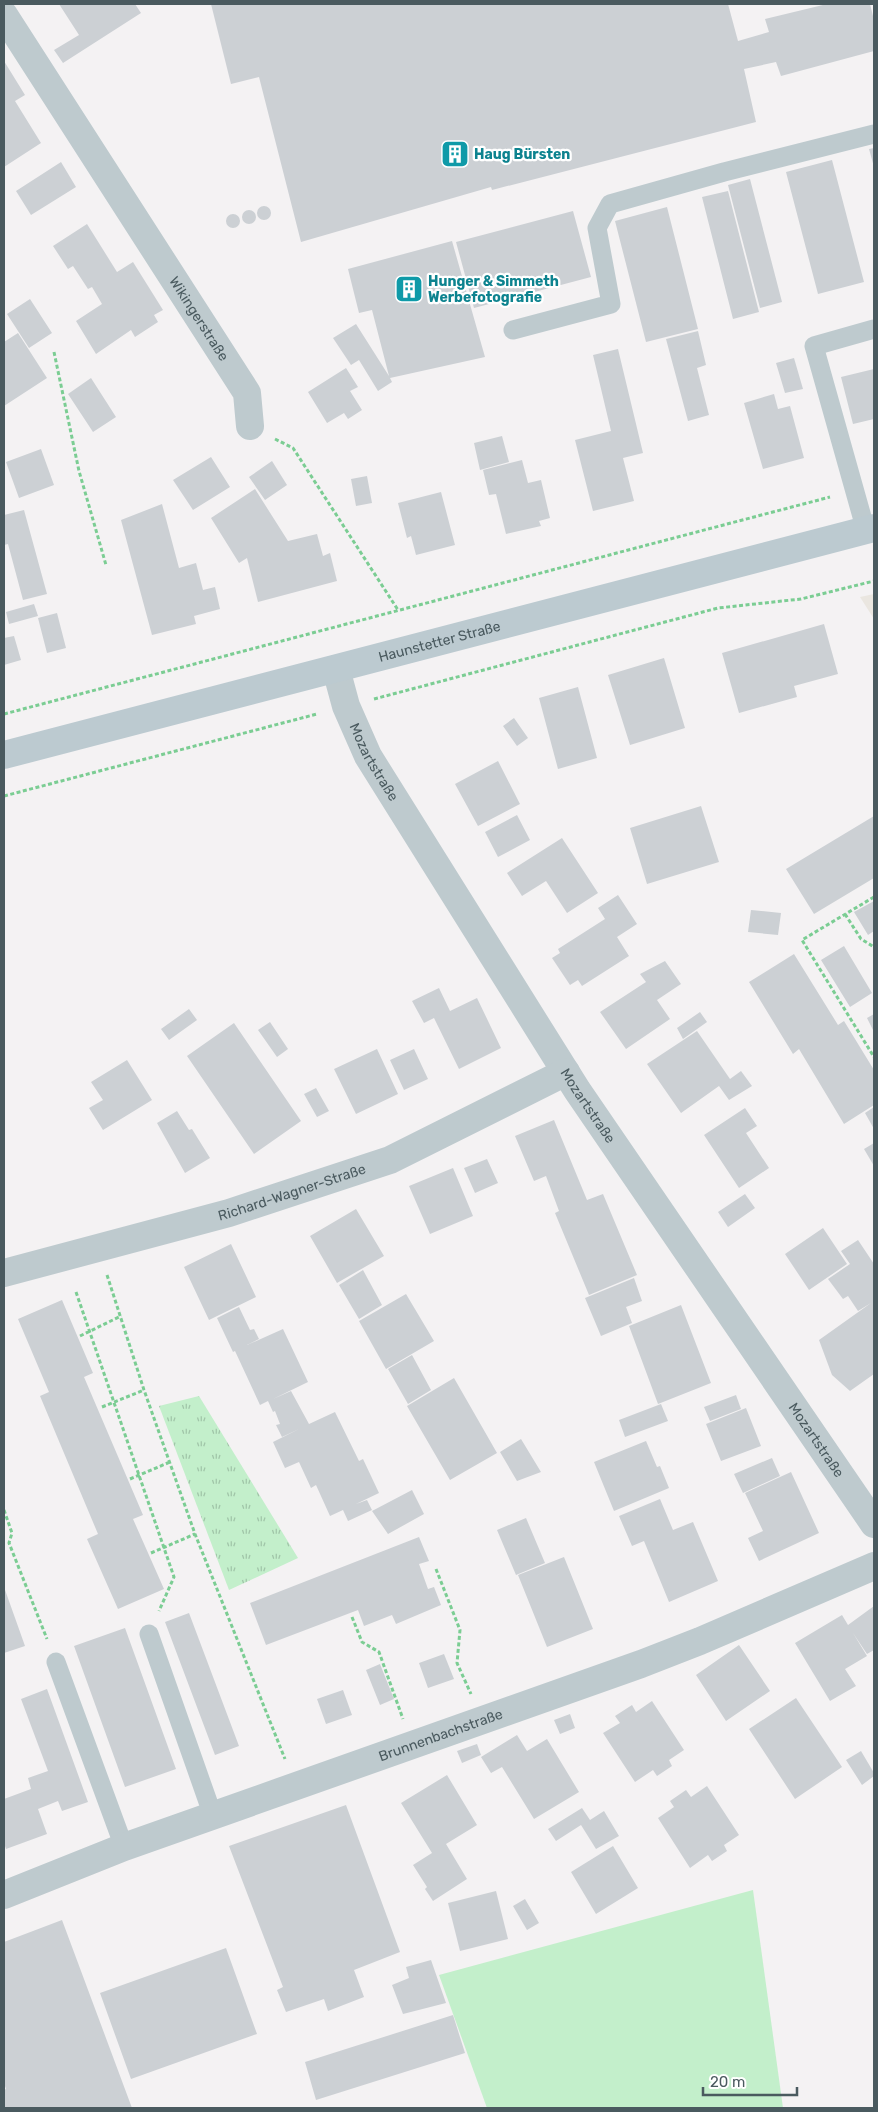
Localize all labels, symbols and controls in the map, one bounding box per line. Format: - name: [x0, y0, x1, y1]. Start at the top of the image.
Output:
- building icon: Haug Bürsten: [440, 139, 470, 169]
- place label: Haug Bürsten: [474, 146, 570, 163]
- place label: Hunger & Simmeth Werbefotografie: [428, 273, 559, 306]
- street label: Wikingerstraße: [165, 274, 232, 364]
- building icon: Hunger & Simmeth Werbefotografie: [394, 274, 424, 304]
- street label: Haunstetter Straße: [377, 618, 503, 666]
- street label: Mozartstraße: [346, 721, 402, 804]
- street label: Mozartstraße: [557, 1065, 619, 1147]
- street label: Richard-Wagner-Straße: [216, 1161, 368, 1225]
- street label: Mozartstraße: [785, 1400, 848, 1481]
- street label: Brunnenbachstraße: [376, 1706, 505, 1765]
- scale bar: [703, 2064, 797, 2096]
- text: 20 m: [710, 2073, 745, 2091]

